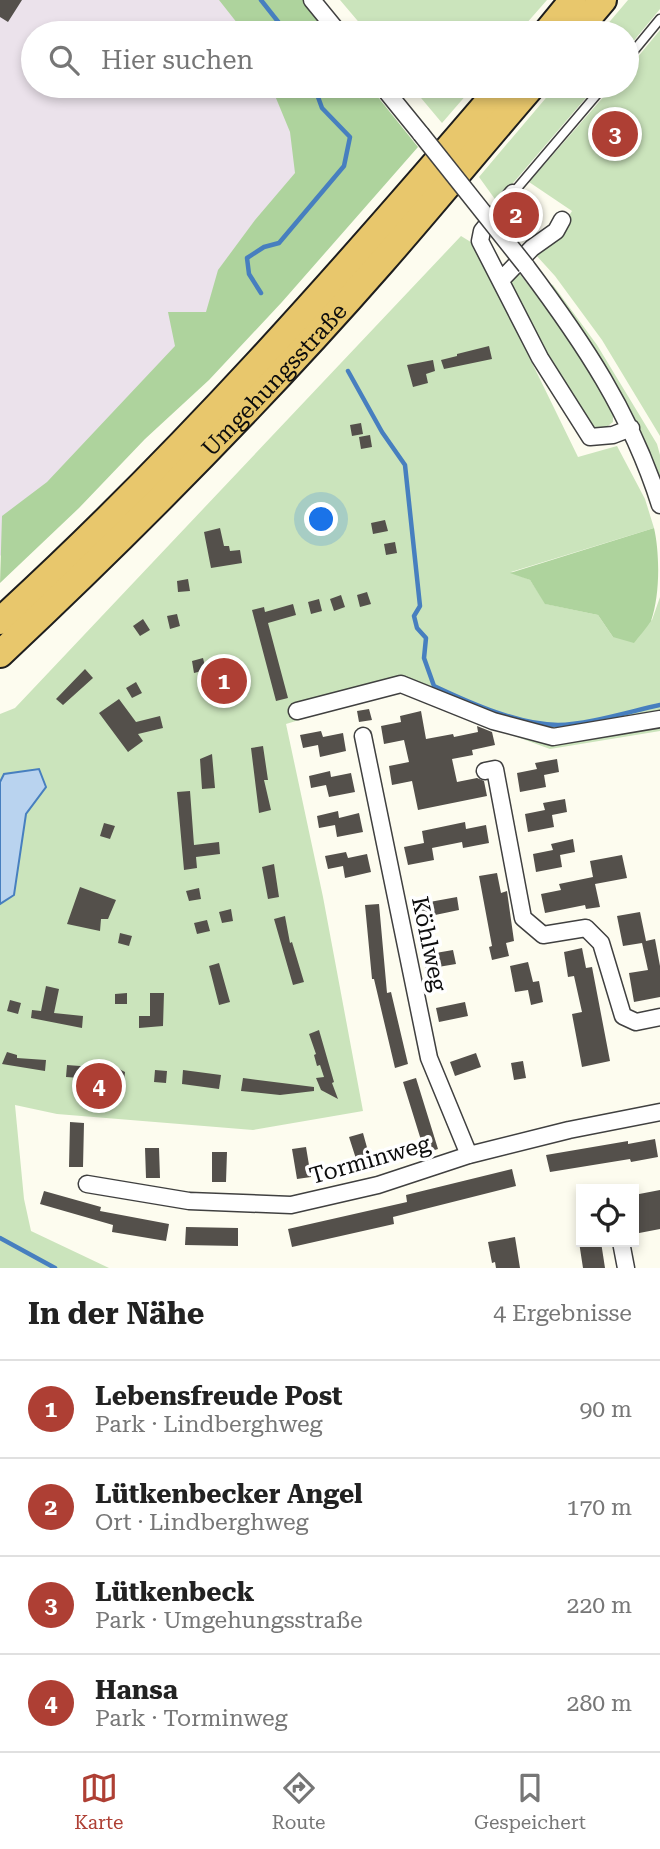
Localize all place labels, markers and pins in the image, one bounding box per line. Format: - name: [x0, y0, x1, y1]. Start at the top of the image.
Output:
- pin: 3: [592, 108, 638, 160]
- pin: 2: [493, 189, 539, 241]
- pin: 1: [201, 655, 247, 707]
- pin: 4: [76, 1060, 122, 1112]

